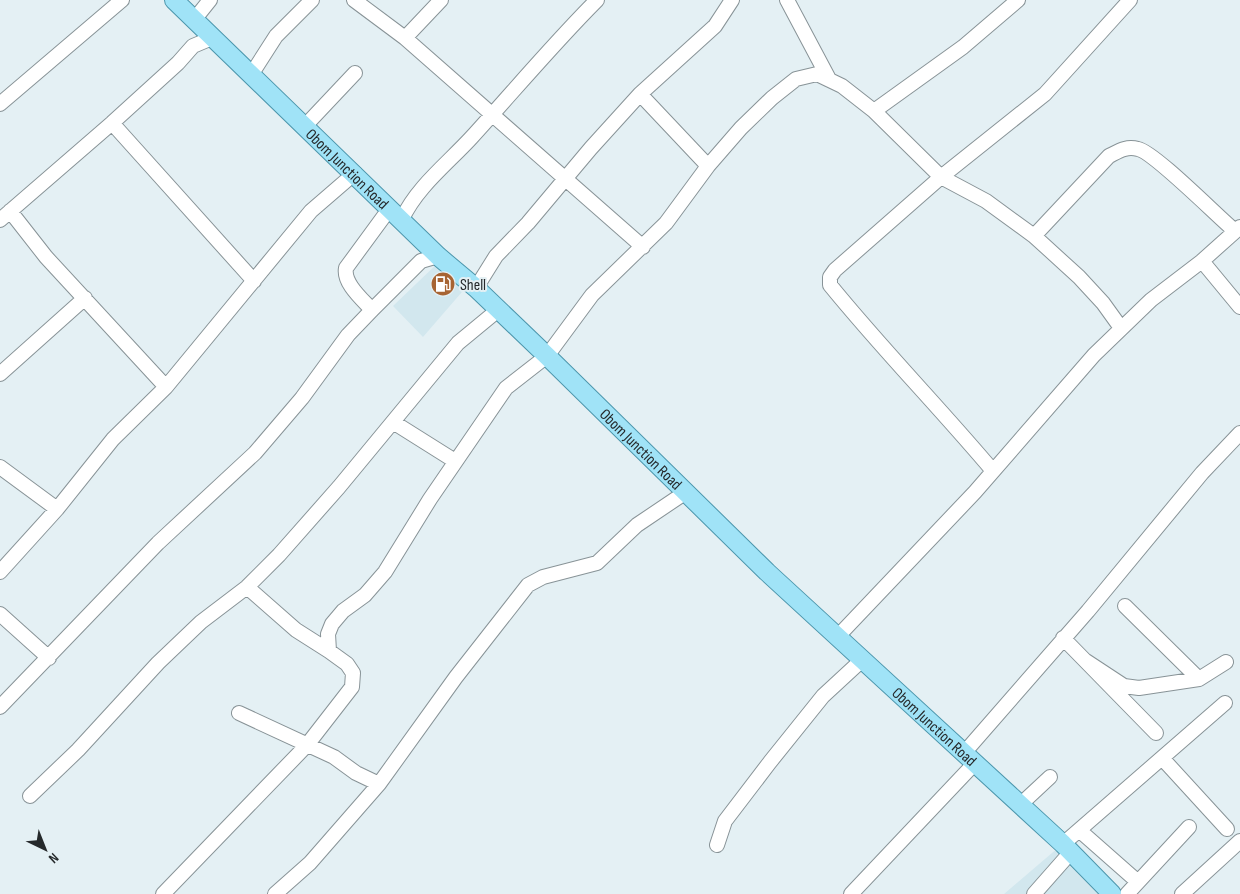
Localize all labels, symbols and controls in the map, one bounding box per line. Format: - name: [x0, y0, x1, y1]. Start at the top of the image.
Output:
- street label: Obom Junction Road: [301, 125, 392, 214]
- fuel station icon: Shell: [430, 271, 456, 297]
- place label: Shell: [460, 276, 486, 295]
- street label: Obom Junction Road: [595, 405, 685, 494]
- street label: Obom Junction Road: [888, 684, 980, 771]
- north arrow: [20, 824, 70, 874]
- text: N: [45, 849, 62, 867]

